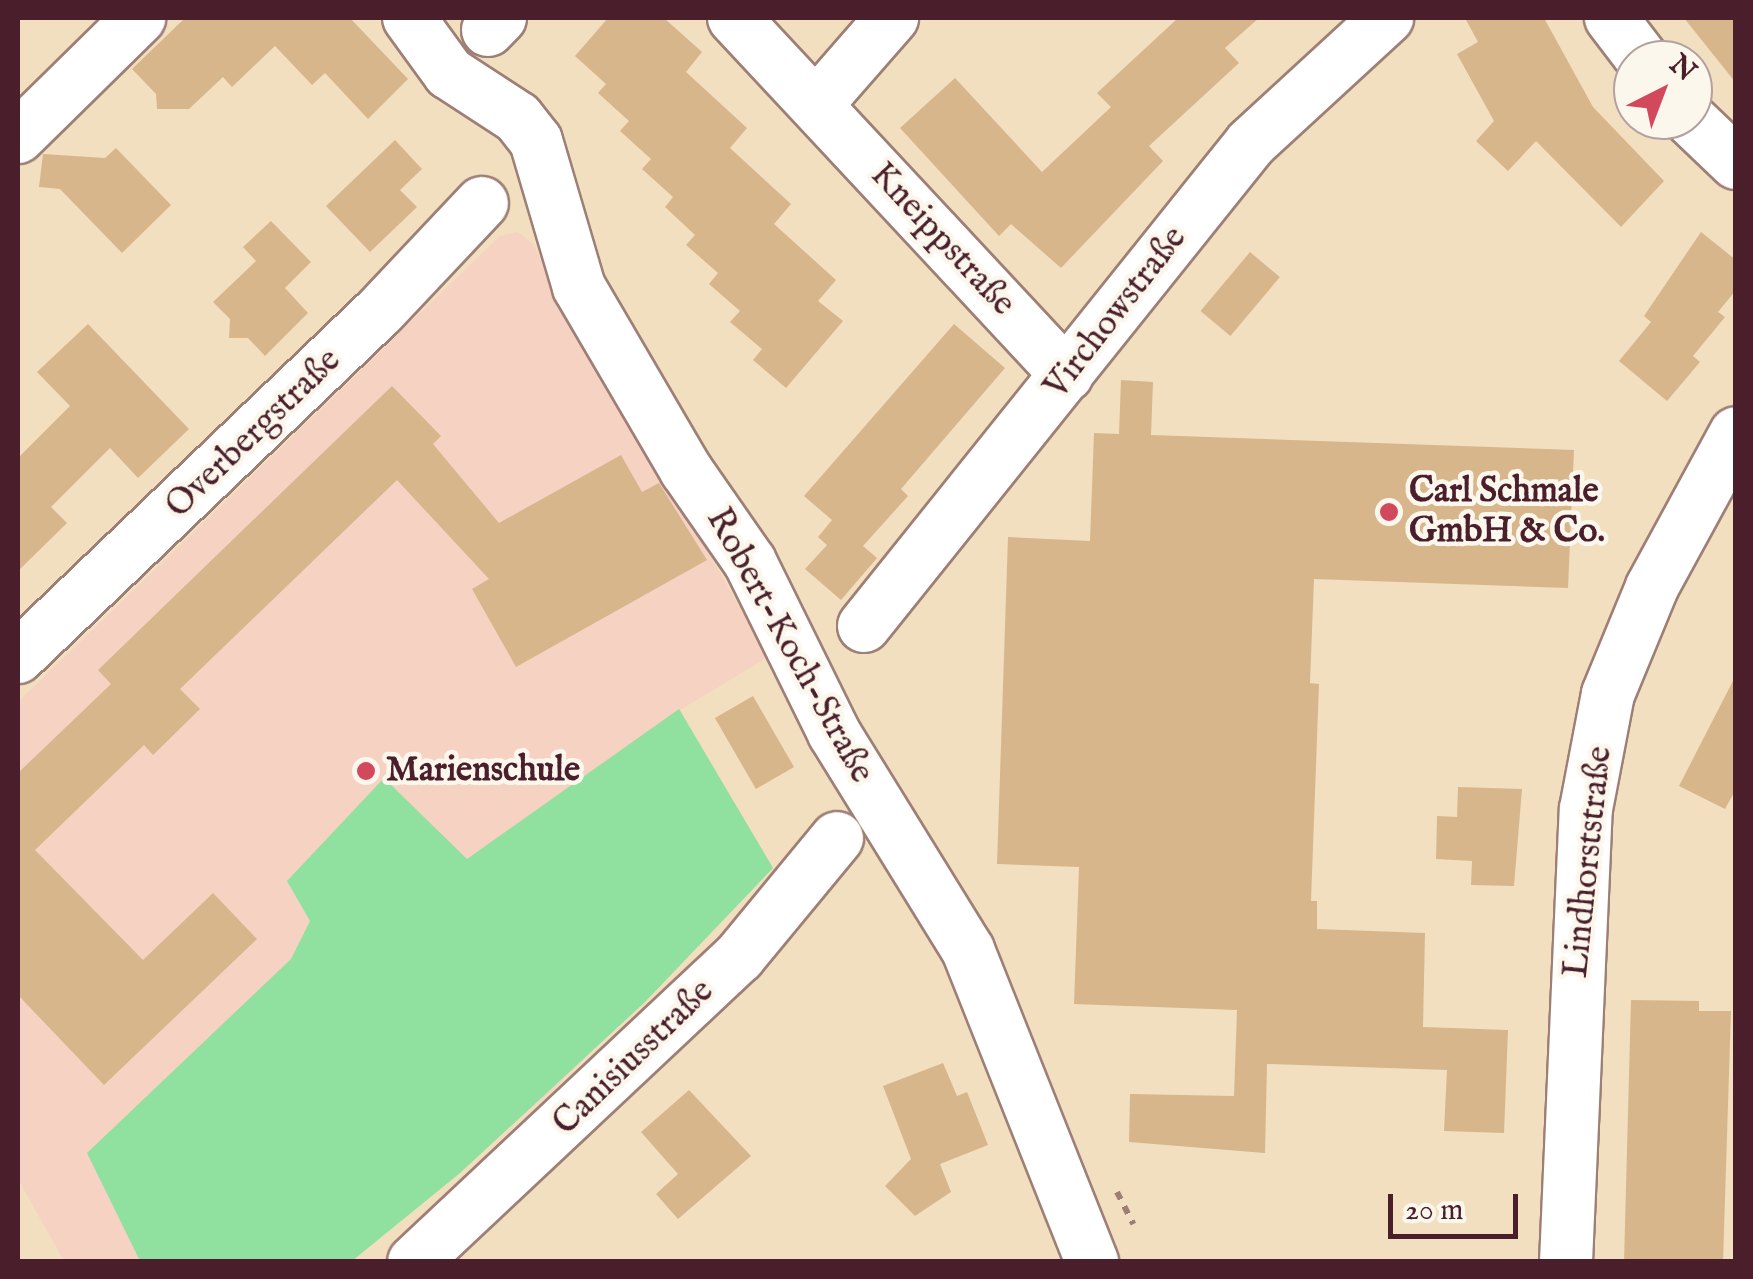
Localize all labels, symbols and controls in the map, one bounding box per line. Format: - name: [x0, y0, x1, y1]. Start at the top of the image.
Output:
- north arrow: [1613, 40, 1713, 140]
- text: N: [1661, 48, 1703, 90]
- street label: Kneippstraße: [861, 155, 1023, 325]
- street label: Virchowstraße: [1036, 219, 1196, 407]
- street label: Overbergstraße: [158, 340, 350, 528]
- place label: Carl Schmale GmbH & Co.: [1409, 471, 1605, 553]
- street label: Robert-Koch-Straße: [696, 501, 882, 791]
- marker: Carl Schmale GmbH & Co.: [1378, 501, 1400, 523]
- street label: Lindhorststraße: [1556, 744, 1622, 980]
- place label: Marienschule: [386, 750, 580, 792]
- marker: Marienschule: [355, 760, 377, 782]
- street label: Canisiusstraße: [545, 971, 723, 1145]
- scale bar: [1393, 1174, 1523, 1236]
- text: 20 m: [1405, 1192, 1464, 1230]

